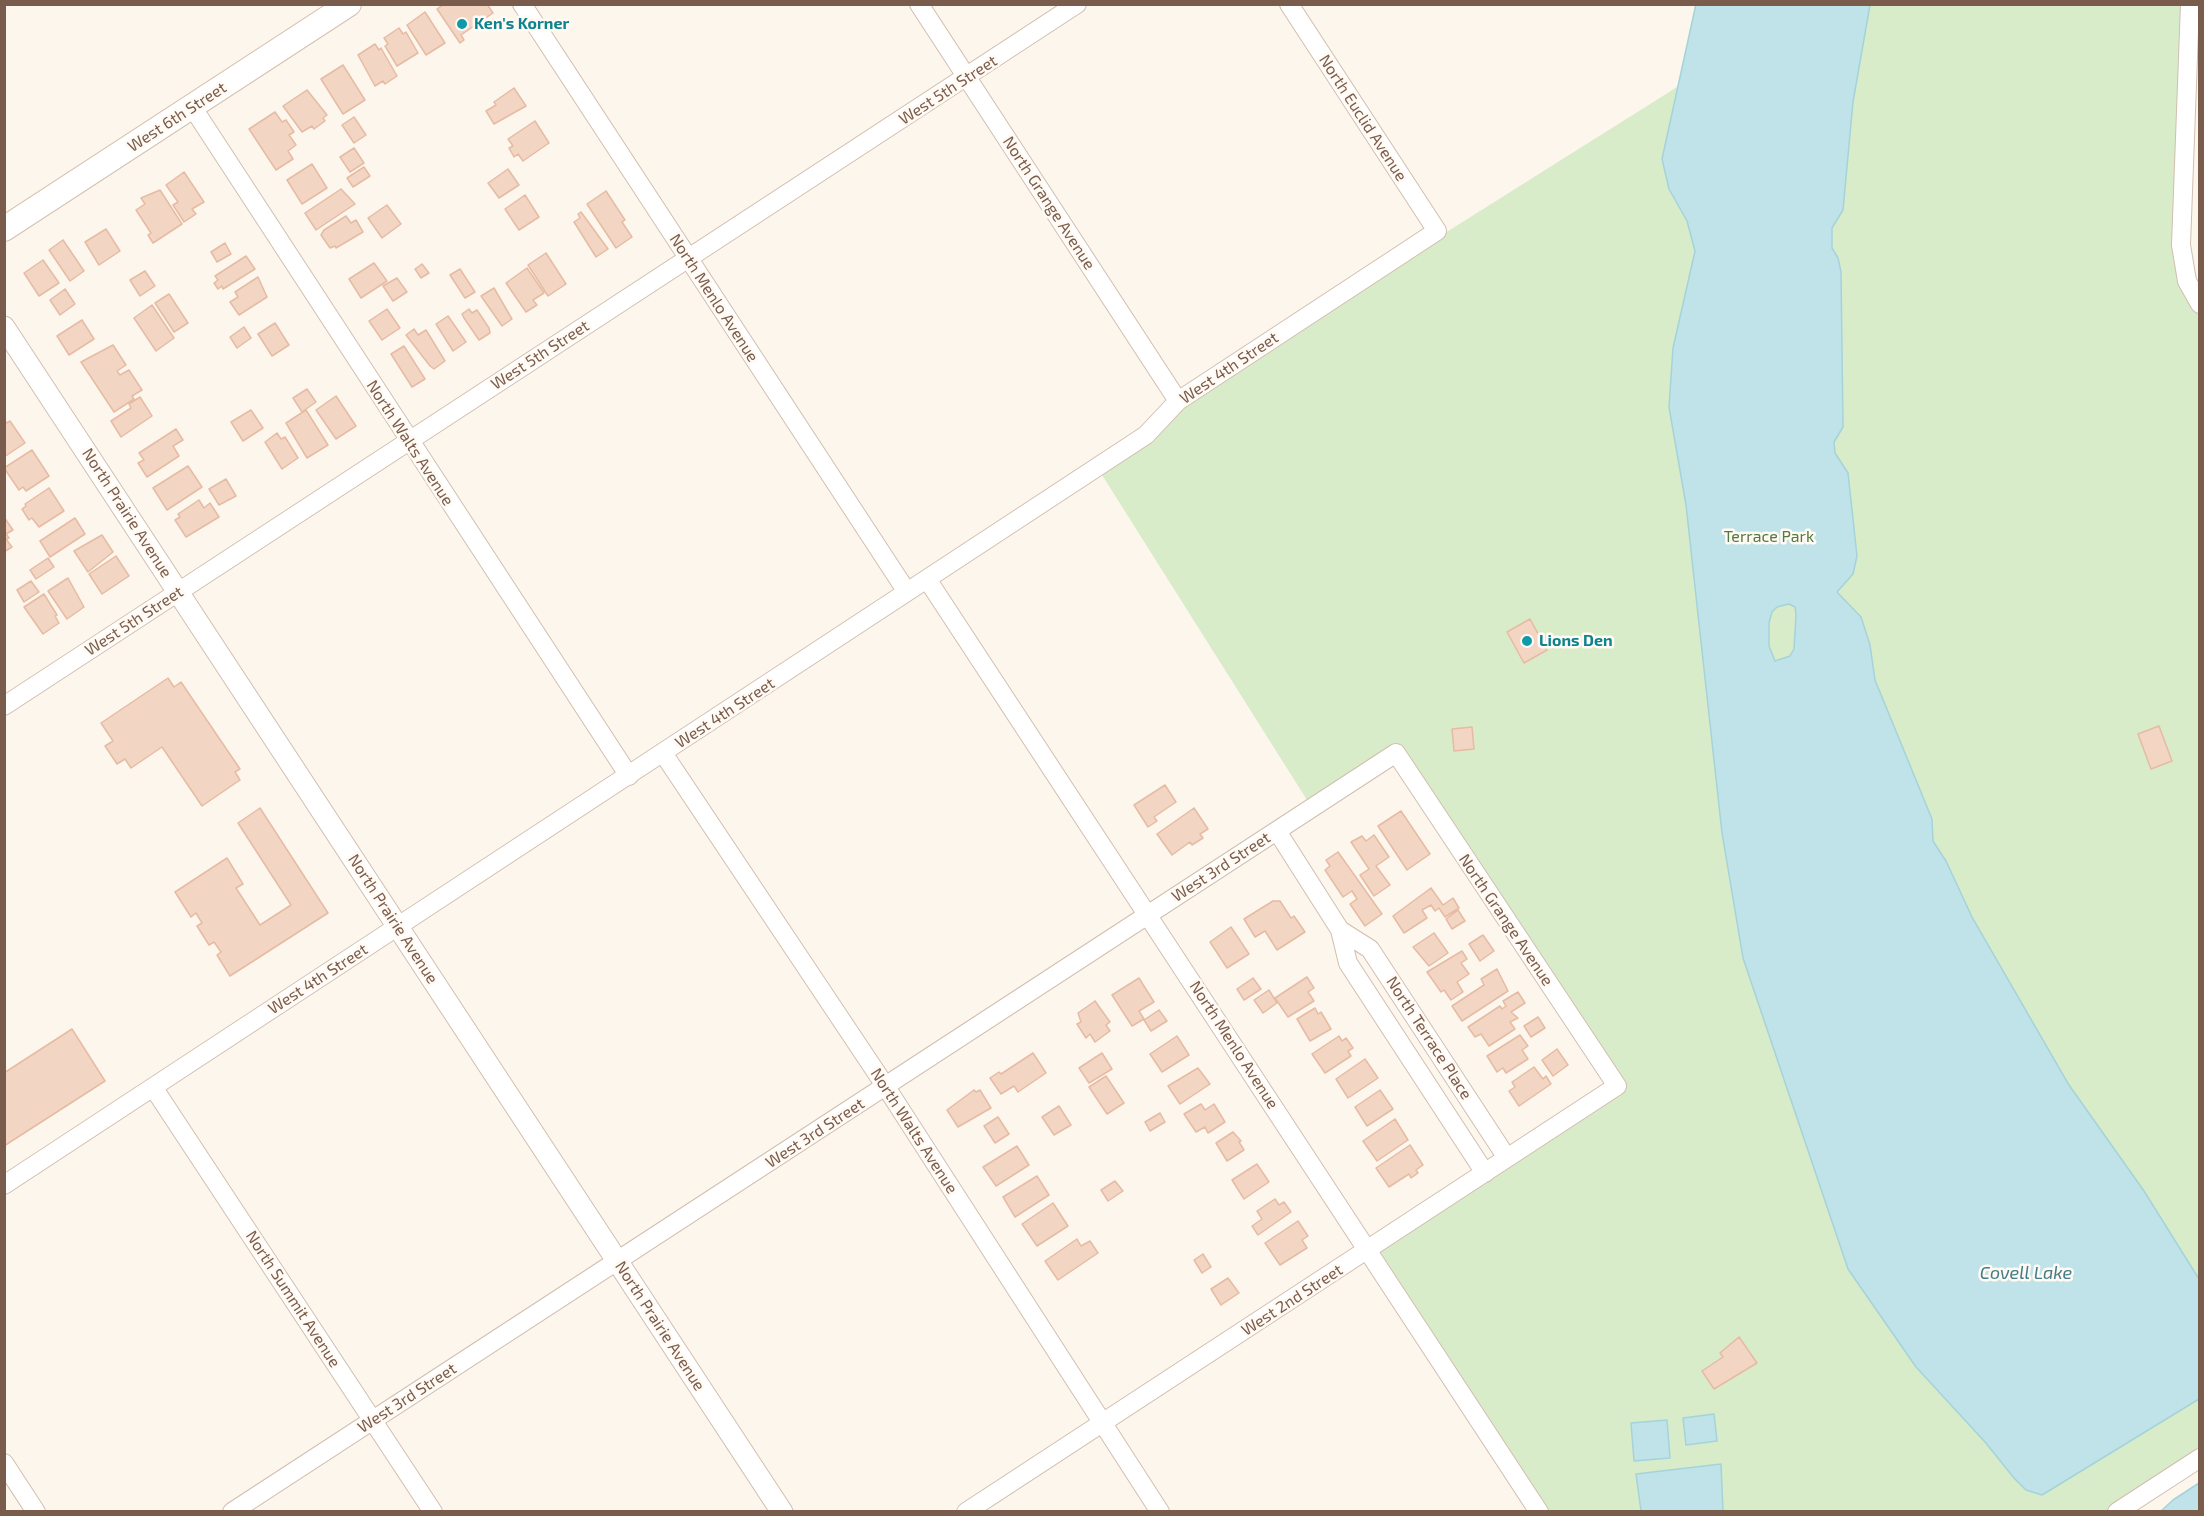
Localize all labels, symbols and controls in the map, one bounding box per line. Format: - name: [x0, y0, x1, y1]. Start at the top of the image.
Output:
- place label: Ken's Korner: [474, 14, 569, 34]
- marker: Ken's Korner: [455, 17, 469, 31]
- street label: West 5th Street: [895, 51, 1001, 129]
- street label: North Euclid Avenue: [1315, 51, 1411, 185]
- street label: West 6th Street: [124, 78, 230, 156]
- street label: North Grange Avenue: [999, 133, 1099, 273]
- street label: North Menlo Avenue: [665, 230, 763, 366]
- street label: West 5th Street: [487, 316, 593, 394]
- street label: West 4th Street: [1176, 328, 1282, 408]
- street label: North Walts Avenue: [362, 377, 458, 509]
- street label: North Prairie Avenue: [78, 445, 176, 581]
- park label: Terrace Park: [1724, 527, 1814, 547]
- street label: West 5th Street: [81, 582, 187, 660]
- place label: Lions Den: [1539, 631, 1613, 651]
- marker: Lions Den: [1520, 634, 1534, 648]
- street label: West 4th Street: [672, 674, 778, 752]
- street label: West 3rd Street: [1168, 828, 1274, 906]
- street label: North Grange Avenue: [1455, 850, 1557, 990]
- street label: North Prairie Avenue: [344, 851, 442, 987]
- street label: West 4th Street: [265, 940, 371, 1018]
- street label: North Terrace Place: [1382, 973, 1476, 1103]
- street label: North Menlo Avenue: [1185, 977, 1283, 1113]
- street label: North Walts Avenue: [866, 1065, 962, 1197]
- street label: West 3rd Street: [762, 1094, 868, 1172]
- street label: North Summit Avenue: [242, 1227, 344, 1371]
- street label: North Prairie Avenue: [611, 1258, 709, 1394]
- street label: West 2nd Street: [1238, 1260, 1346, 1340]
- water label: Covell Lake: [1980, 1262, 2072, 1284]
- street label: West 3rd Street: [354, 1359, 460, 1437]

